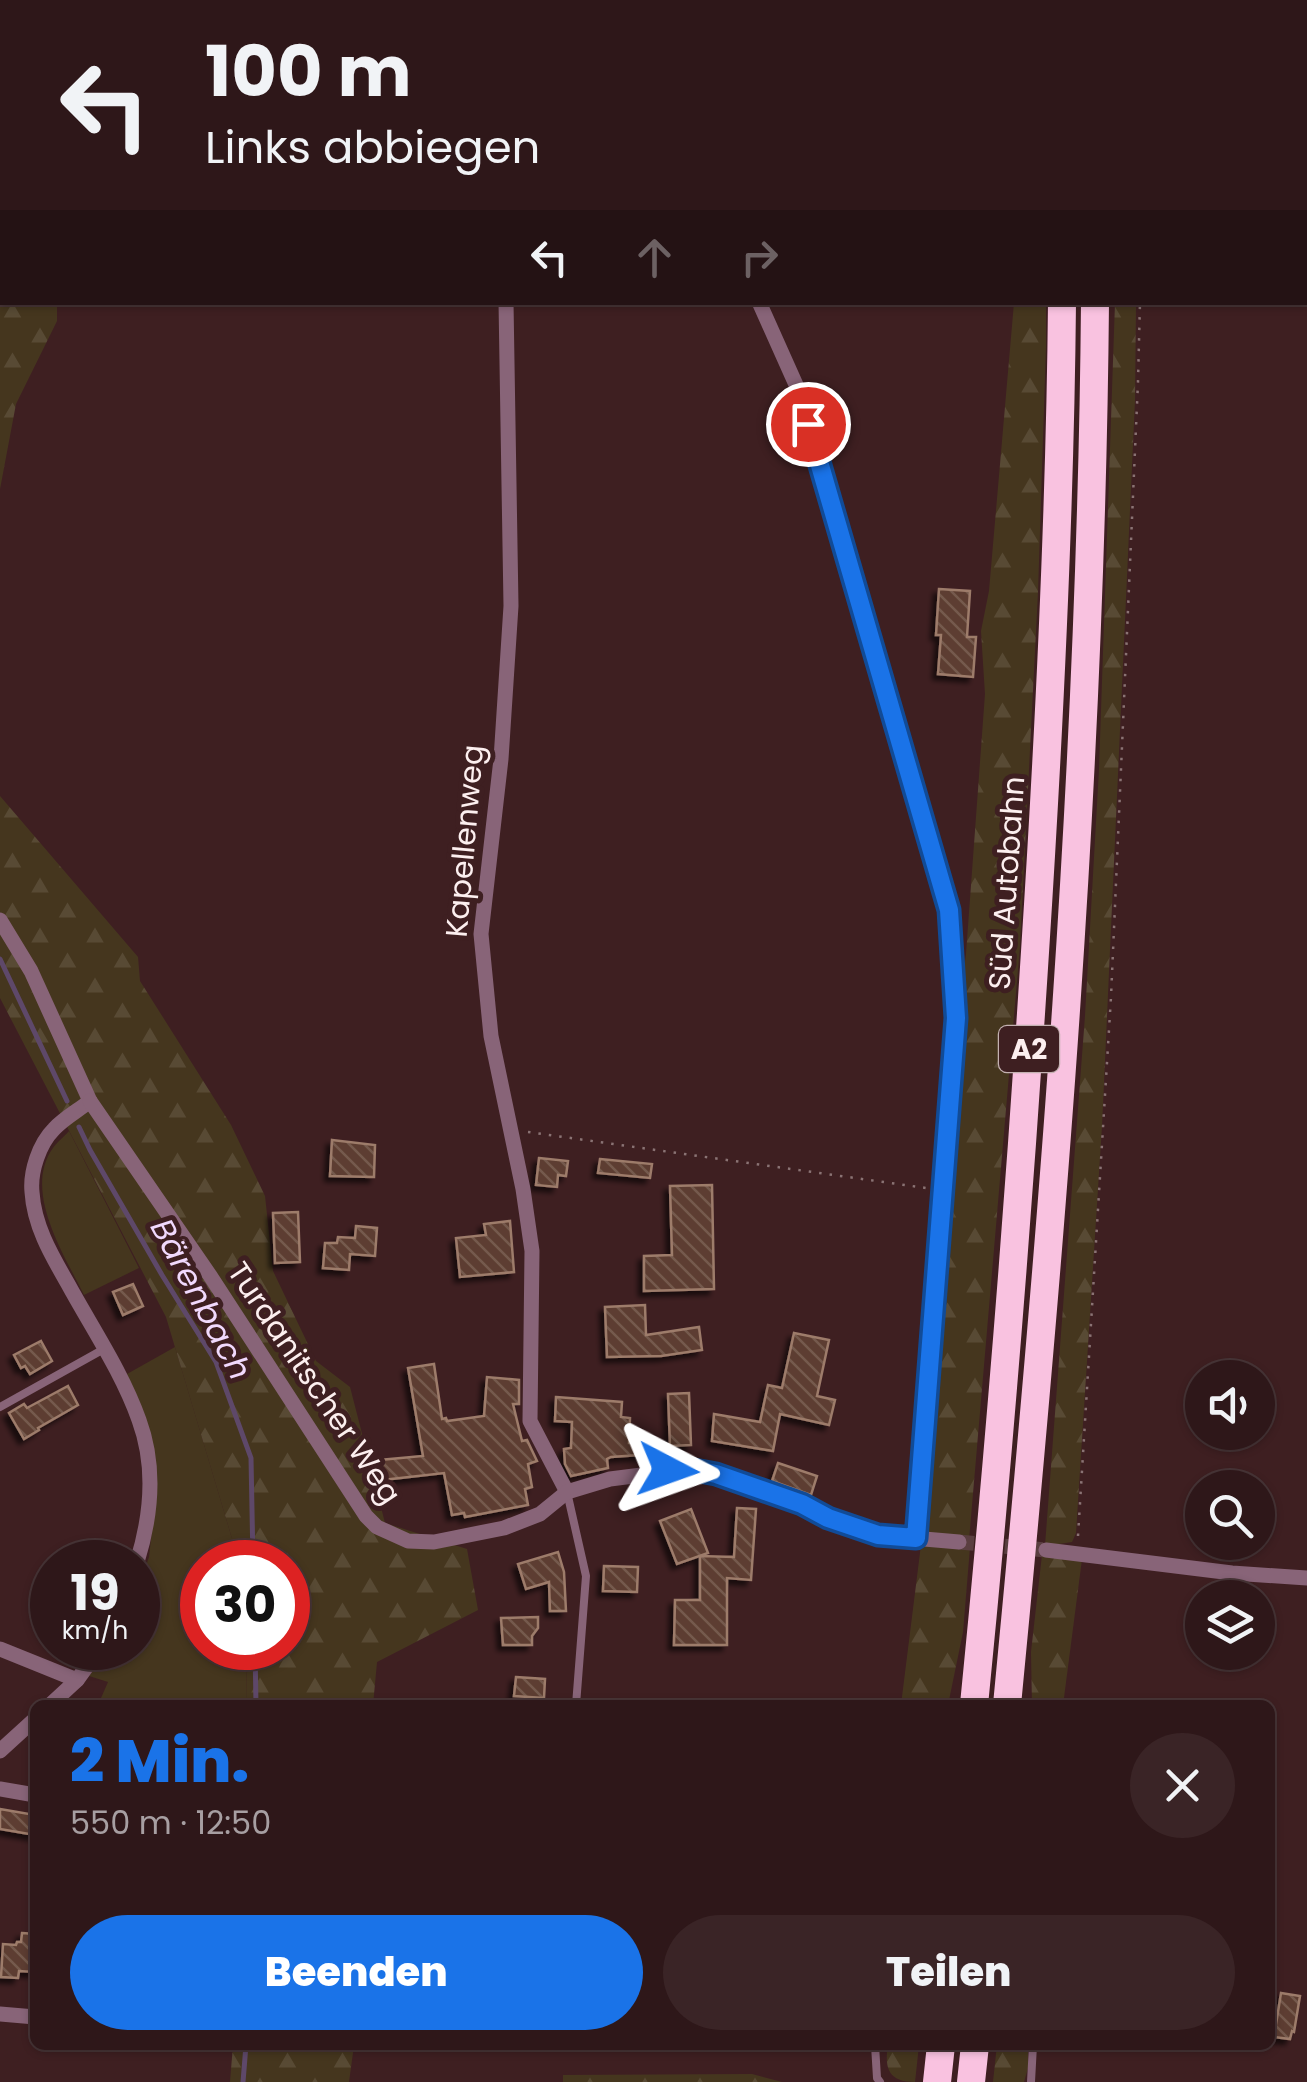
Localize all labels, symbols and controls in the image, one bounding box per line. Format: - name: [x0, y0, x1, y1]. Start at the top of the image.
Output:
- text: 100 m: [205, 22, 412, 121]
- icon: left: [40, 40, 170, 170]
- text: Links abbiegen: [205, 116, 540, 179]
- icon: left: [522, 230, 577, 285]
- icon: ahead: [627, 230, 682, 285]
- icon: right: [732, 230, 787, 285]
- pin: [766, 382, 851, 467]
- icon: arrive: [781, 397, 836, 452]
- street label: Kapellenweg: [435, 743, 494, 939]
- street label: Süd Autobahn: [978, 775, 1035, 991]
- road number: A2: [999, 1026, 1059, 1072]
- water label: Bärenbach: [140, 1210, 263, 1387]
- street label: Turdanitscher Weg: [217, 1253, 412, 1512]
- map controls: [1185, 1360, 1275, 1670]
- button: sound: [1185, 1360, 1275, 1450]
- position arrow: [616, 1418, 720, 1522]
- button: search: [1185, 1470, 1275, 1560]
- speed limit sign: 30: [180, 1540, 310, 1670]
- text: 19: [70, 1557, 120, 1628]
- button: layers: [1185, 1580, 1275, 1670]
- text: km/h: [62, 1613, 128, 1648]
- text: 2 Min.: [70, 1719, 249, 1803]
- button: close: [1130, 1733, 1235, 1838]
- text: 550 m · 12:50: [70, 1800, 271, 1845]
- button: Beenden: [70, 1915, 643, 2030]
- button: Teilen: [663, 1915, 1235, 2030]

